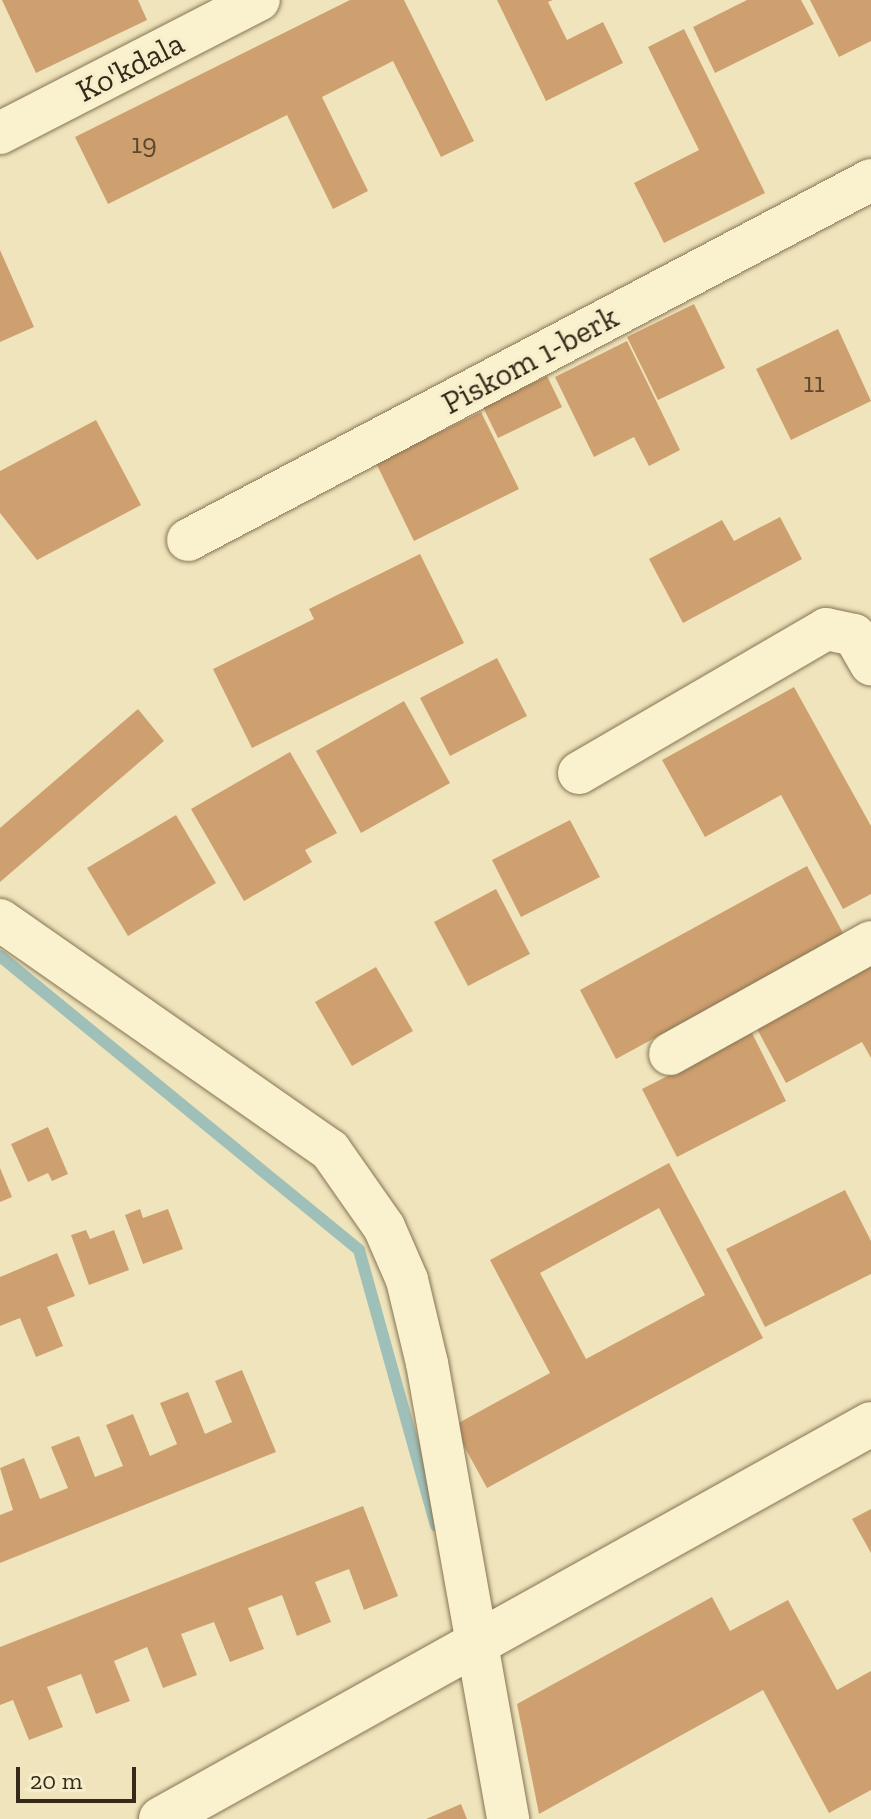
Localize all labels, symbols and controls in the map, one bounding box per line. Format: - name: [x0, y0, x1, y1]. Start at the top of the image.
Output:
- street label: Ko'kdala: [70, 24, 190, 110]
- house number: 19: [131, 127, 157, 161]
- street label: Piskom 1-berk: [435, 298, 625, 422]
- house number: 11: [803, 366, 825, 400]
- scale bar: [20, 1751, 140, 1801]
- text: 20 m: [30, 1766, 82, 1795]

